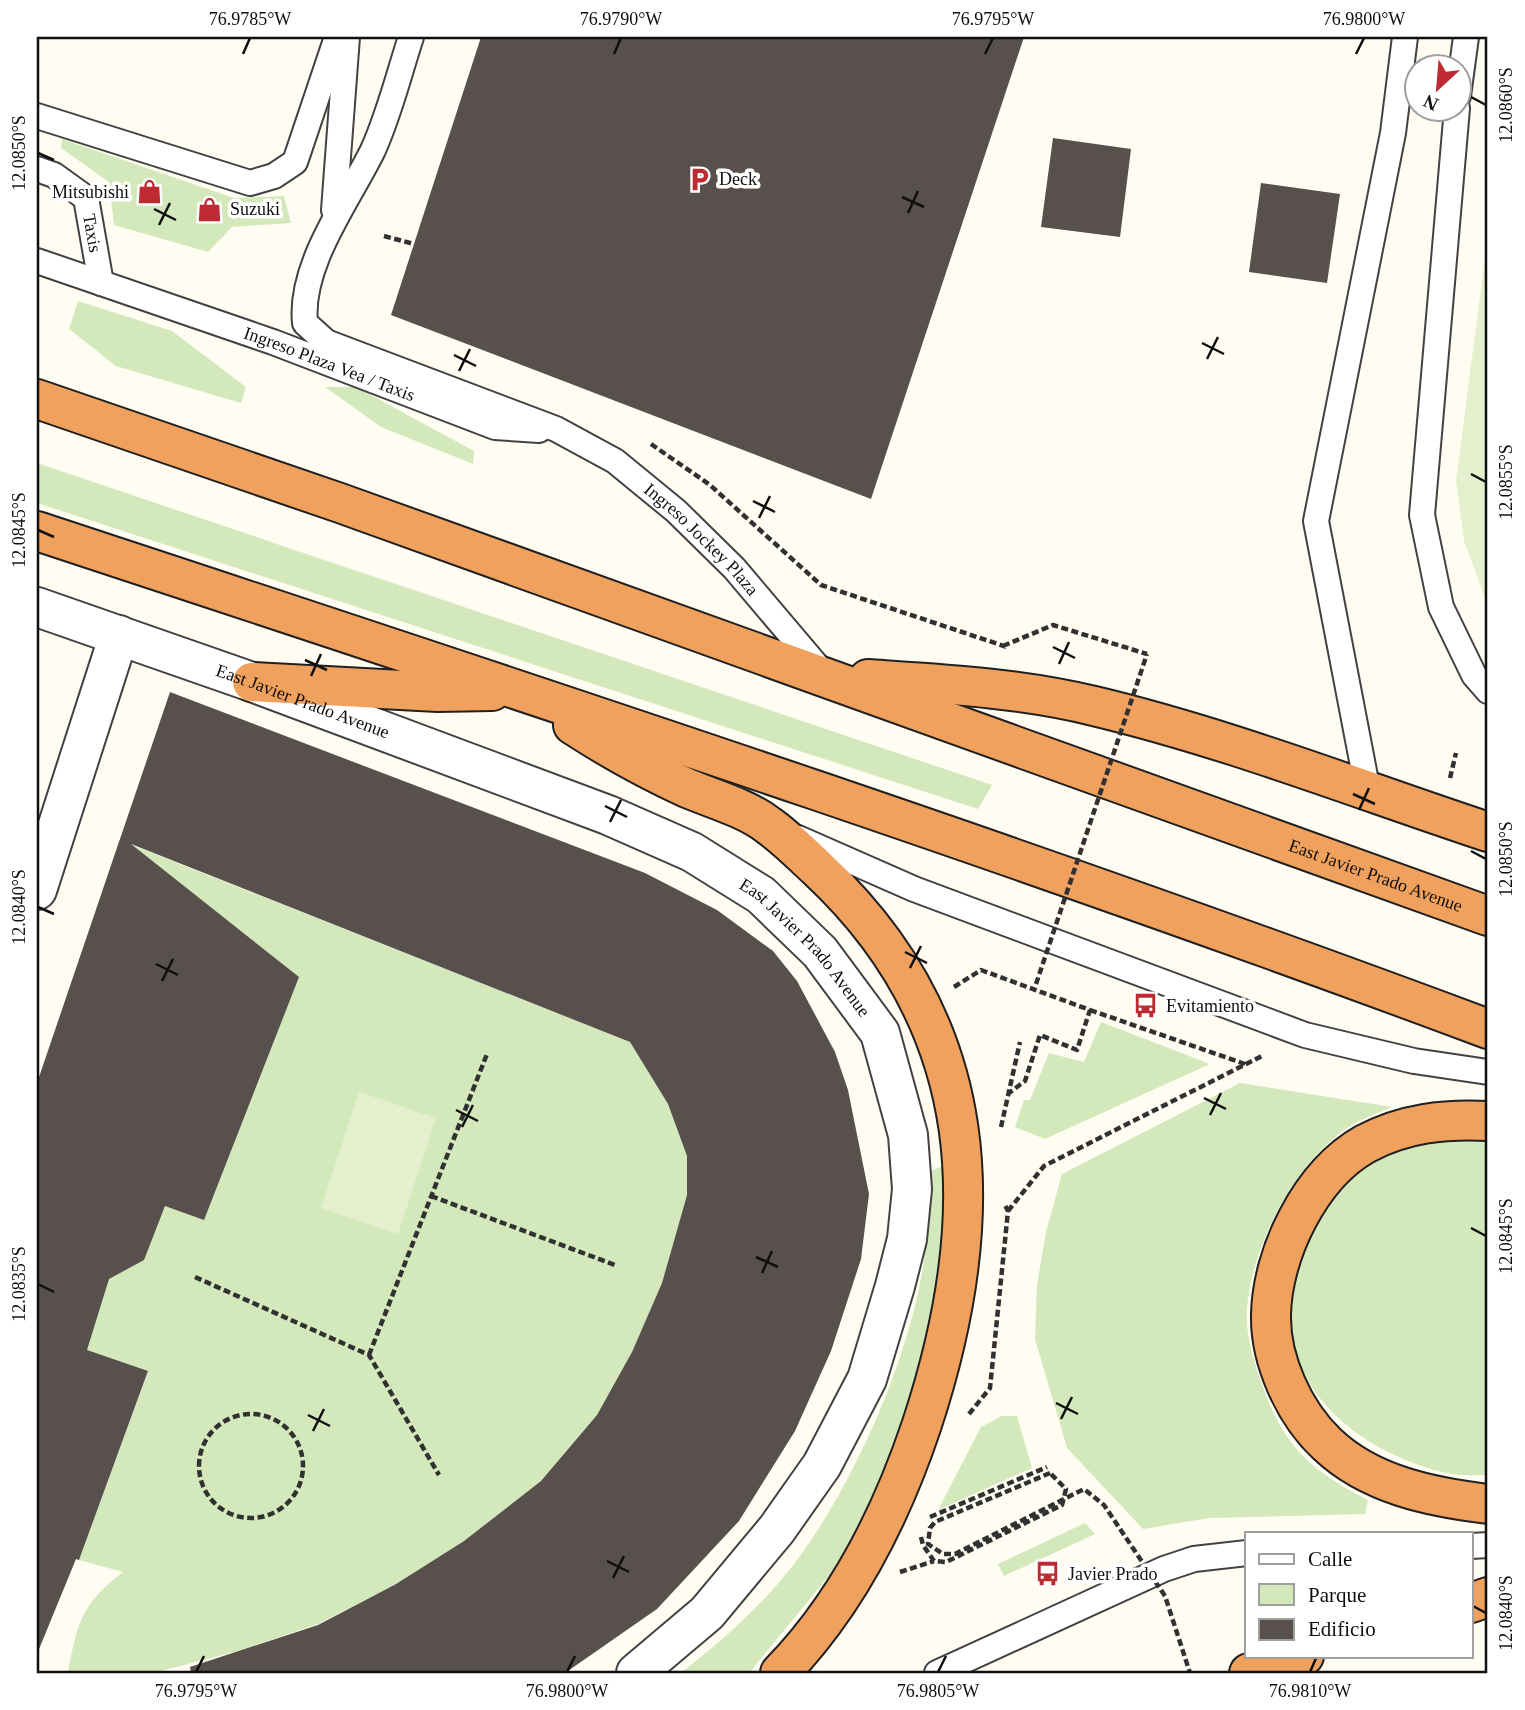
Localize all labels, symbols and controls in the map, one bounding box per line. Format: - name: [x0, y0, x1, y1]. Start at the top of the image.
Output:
- text: 76.9785°W: [209, 9, 291, 29]
- text: 76.9790°W: [580, 9, 662, 29]
- text: 76.9795°W: [952, 9, 1034, 29]
- text: 76.9800°W: [1323, 9, 1405, 29]
- north arrow: [1402, 52, 1472, 122]
- text: 12.0860°S: [1496, 67, 1516, 143]
- text: N: [1420, 90, 1442, 115]
- text: 12.0850°S: [9, 115, 29, 191]
- parking icon: Deck: [685, 165, 713, 193]
- place label: Deck: [719, 169, 757, 189]
- shop icon: Mitsubishi: [135, 178, 163, 206]
- place label: Mitsubishi: [52, 182, 129, 202]
- shop icon: Suzuki: [196, 195, 224, 223]
- place label: Suzuki: [230, 199, 280, 219]
- street label: Taxis: [79, 212, 105, 254]
- street label: Ingreso Plaza Vea / Taxis: [241, 323, 418, 405]
- text: 12.0855°S: [1496, 444, 1516, 520]
- street label: Ingreso Jockey Plaza: [640, 479, 763, 599]
- text: 12.0845°S: [9, 492, 29, 568]
- street label: East Javier Prado Avenue: [213, 660, 392, 742]
- text: 12.0850°S: [1496, 821, 1516, 897]
- street label: East Javier Prado Avenue: [1286, 835, 1465, 916]
- text: 12.0840°S: [9, 869, 29, 945]
- street label: East Javier Prado Avenue: [736, 874, 874, 1020]
- bus stop icon: Evitamiento: [1132, 992, 1160, 1020]
- place label: Evitamiento: [1166, 996, 1254, 1016]
- text: 12.0845°S: [1496, 1198, 1516, 1274]
- text: 12.0835°S: [9, 1246, 29, 1322]
- legend: [1245, 1532, 1472, 1658]
- text: Calle: [1308, 1547, 1352, 1571]
- bus stop icon: Javier Prado: [1034, 1560, 1062, 1588]
- place label: Javier Prado: [1068, 1564, 1157, 1584]
- text: 12.0840°S: [1496, 1575, 1516, 1651]
- text: Parque: [1308, 1583, 1366, 1607]
- text: Edificio: [1308, 1617, 1376, 1641]
- text: 76.9795°W: [155, 1681, 237, 1701]
- text: 76.9800°W: [526, 1681, 608, 1701]
- text: 76.9805°W: [897, 1681, 979, 1701]
- text: 76.9810°W: [1269, 1681, 1351, 1701]

